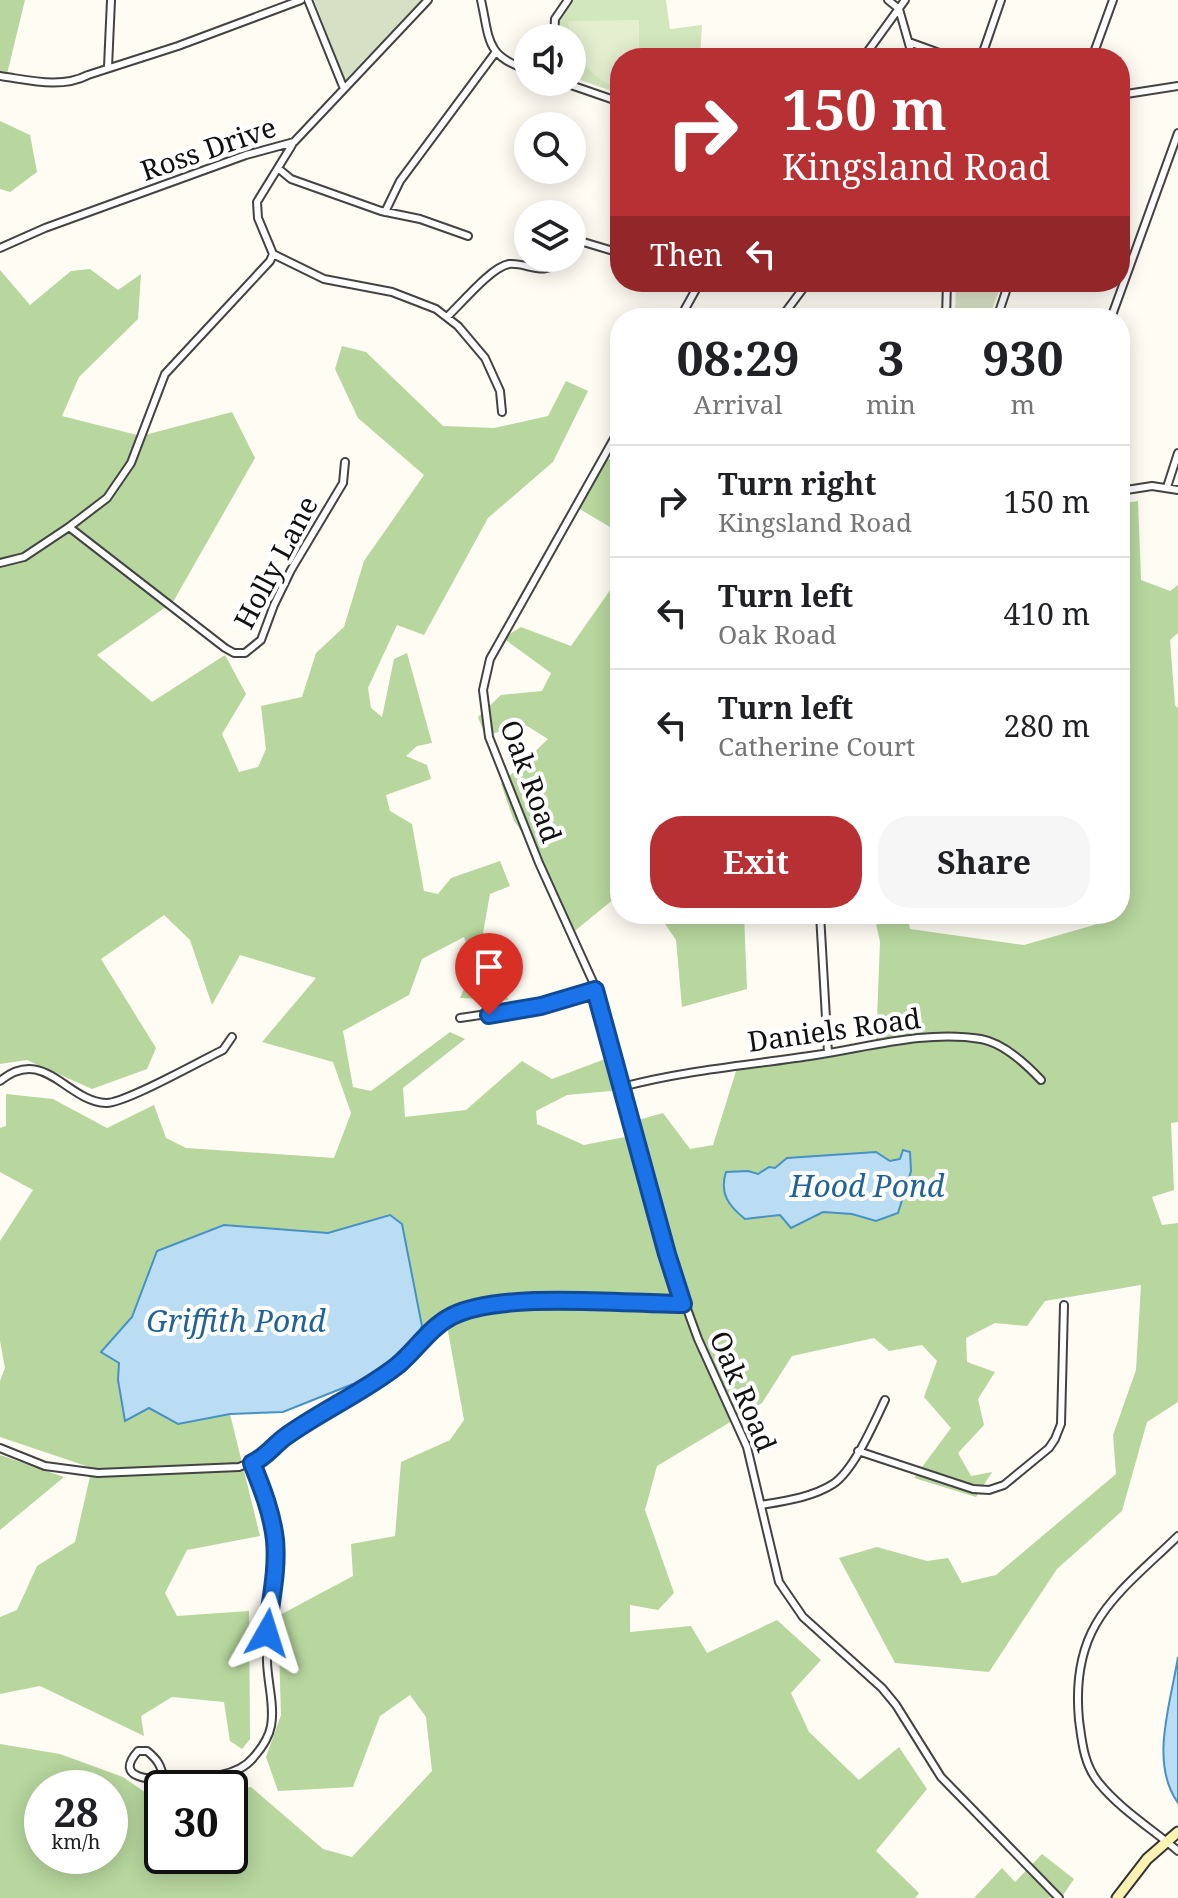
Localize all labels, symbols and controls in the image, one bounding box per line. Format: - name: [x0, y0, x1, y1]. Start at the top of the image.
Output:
- map controls: [514, 24, 586, 272]
- button: sound: [514, 24, 586, 96]
- text: 150 m: [782, 70, 947, 146]
- icon: right: [650, 80, 754, 184]
- street label: Ross Drive: [135, 107, 281, 189]
- button: search: [514, 112, 586, 184]
- text: Kingsland Road: [782, 142, 1050, 191]
- button: layers: [514, 200, 586, 272]
- icon: left: [739, 232, 783, 276]
- text: Then: [650, 234, 723, 275]
- text: 08:29: [676, 325, 800, 390]
- text: 3: [877, 325, 904, 390]
- text: 930: [982, 325, 1064, 390]
- text: Arrival: [694, 386, 782, 422]
- text: min: [866, 386, 916, 422]
- text: m: [1011, 386, 1035, 422]
- text: Turn right: [718, 463, 876, 504]
- icon: right: [650, 479, 694, 523]
- text: 150 m: [1004, 481, 1090, 522]
- street label: Holly Lane: [224, 489, 326, 635]
- text: Kingsland Road: [718, 504, 912, 540]
- text: Turn left: [718, 575, 853, 616]
- icon: left: [650, 591, 694, 635]
- text: 410 m: [1004, 593, 1090, 634]
- text: Oak Road: [718, 616, 837, 652]
- text: Turn left: [718, 687, 853, 728]
- icon: left: [650, 703, 694, 747]
- text: 280 m: [1004, 705, 1090, 746]
- street label: Oak Road: [492, 715, 572, 847]
- text: Catherine Court: [718, 728, 915, 764]
- button: Exit: [650, 816, 862, 908]
- button: Share: [878, 816, 1090, 908]
- pin: [455, 933, 523, 1015]
- icon: arrive: [467, 945, 511, 989]
- street label: Daniels Road: [745, 998, 923, 1060]
- water label: Hood Pond: [789, 1165, 945, 1206]
- water label: Griffith Pond: [146, 1300, 326, 1341]
- street label: Oak Road: [702, 1325, 786, 1457]
- position arrow: [225, 1591, 309, 1675]
- speed limit sign: 30: [144, 1770, 248, 1874]
- text: 28: [53, 1784, 99, 1839]
- text: km/h: [51, 1828, 101, 1855]

